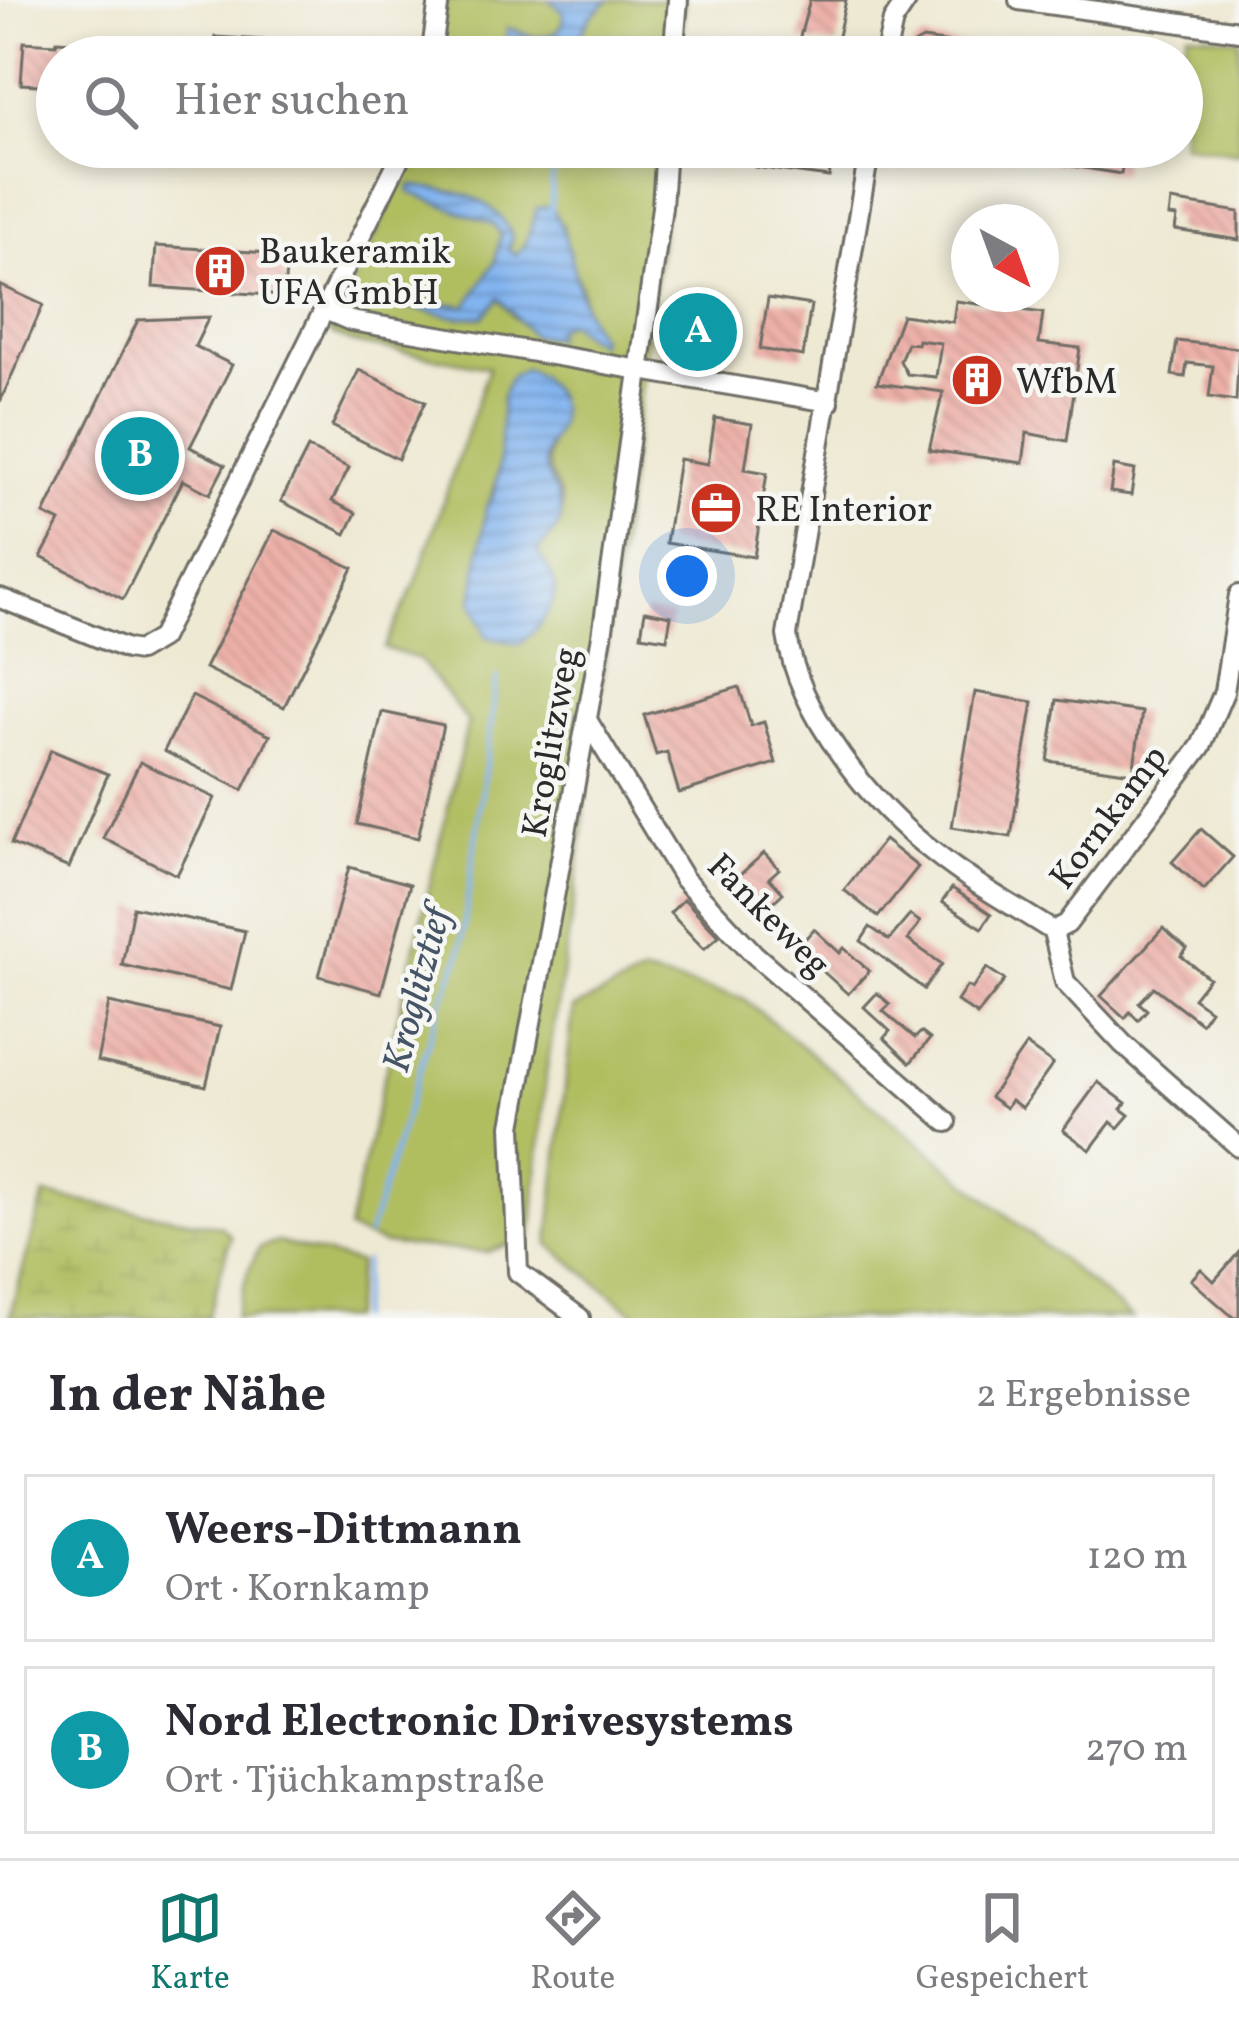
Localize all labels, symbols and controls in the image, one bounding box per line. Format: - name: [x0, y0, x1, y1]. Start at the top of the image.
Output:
- search box: [36, 36, 1203, 168]
- icon: search: [78, 69, 144, 135]
- text: Hier suchen: [174, 71, 409, 134]
- north arrow: [951, 204, 1059, 312]
- place label: Baukeramik UFA GmbH: [259, 229, 451, 320]
- building icon: Baukeramik UFA GmbH: [192, 243, 248, 299]
- pin: A: [659, 287, 737, 377]
- building icon: WfbM: [949, 352, 1005, 408]
- place label: WfbM: [1016, 359, 1117, 409]
- pin: B: [101, 411, 179, 501]
- office icon: RE Interior: [688, 480, 744, 536]
- place label: RE Interior: [755, 487, 932, 537]
- your location: [657, 546, 717, 606]
- street label: Kroglitzweg: [512, 644, 594, 842]
- street label: Kornkamp: [1039, 736, 1181, 901]
- street label: Fankeweg: [694, 844, 840, 990]
- water label: Kroglitztief: [371, 894, 469, 1079]
- text: In der Nähe: [48, 1361, 326, 1432]
- text: 2 Ergebnisse: [976, 1369, 1191, 1423]
- text: Weers-Dittmann: [165, 1500, 522, 1563]
- text: A: [76, 1531, 104, 1585]
- text: 120 m: [1087, 1531, 1188, 1585]
- text: Ort · Kornkamp: [165, 1563, 430, 1617]
- text: Nord Electronic Drivesystems: [165, 1692, 794, 1755]
- text: B: [77, 1723, 103, 1777]
- text: 270 m: [1085, 1723, 1188, 1777]
- text: Ort · Tjüchkampstraße: [165, 1755, 545, 1809]
- tab: Karte: [150, 1885, 230, 2003]
- tab: Route: [530, 1885, 615, 2003]
- tab: Gespeichert: [916, 1885, 1089, 2003]

